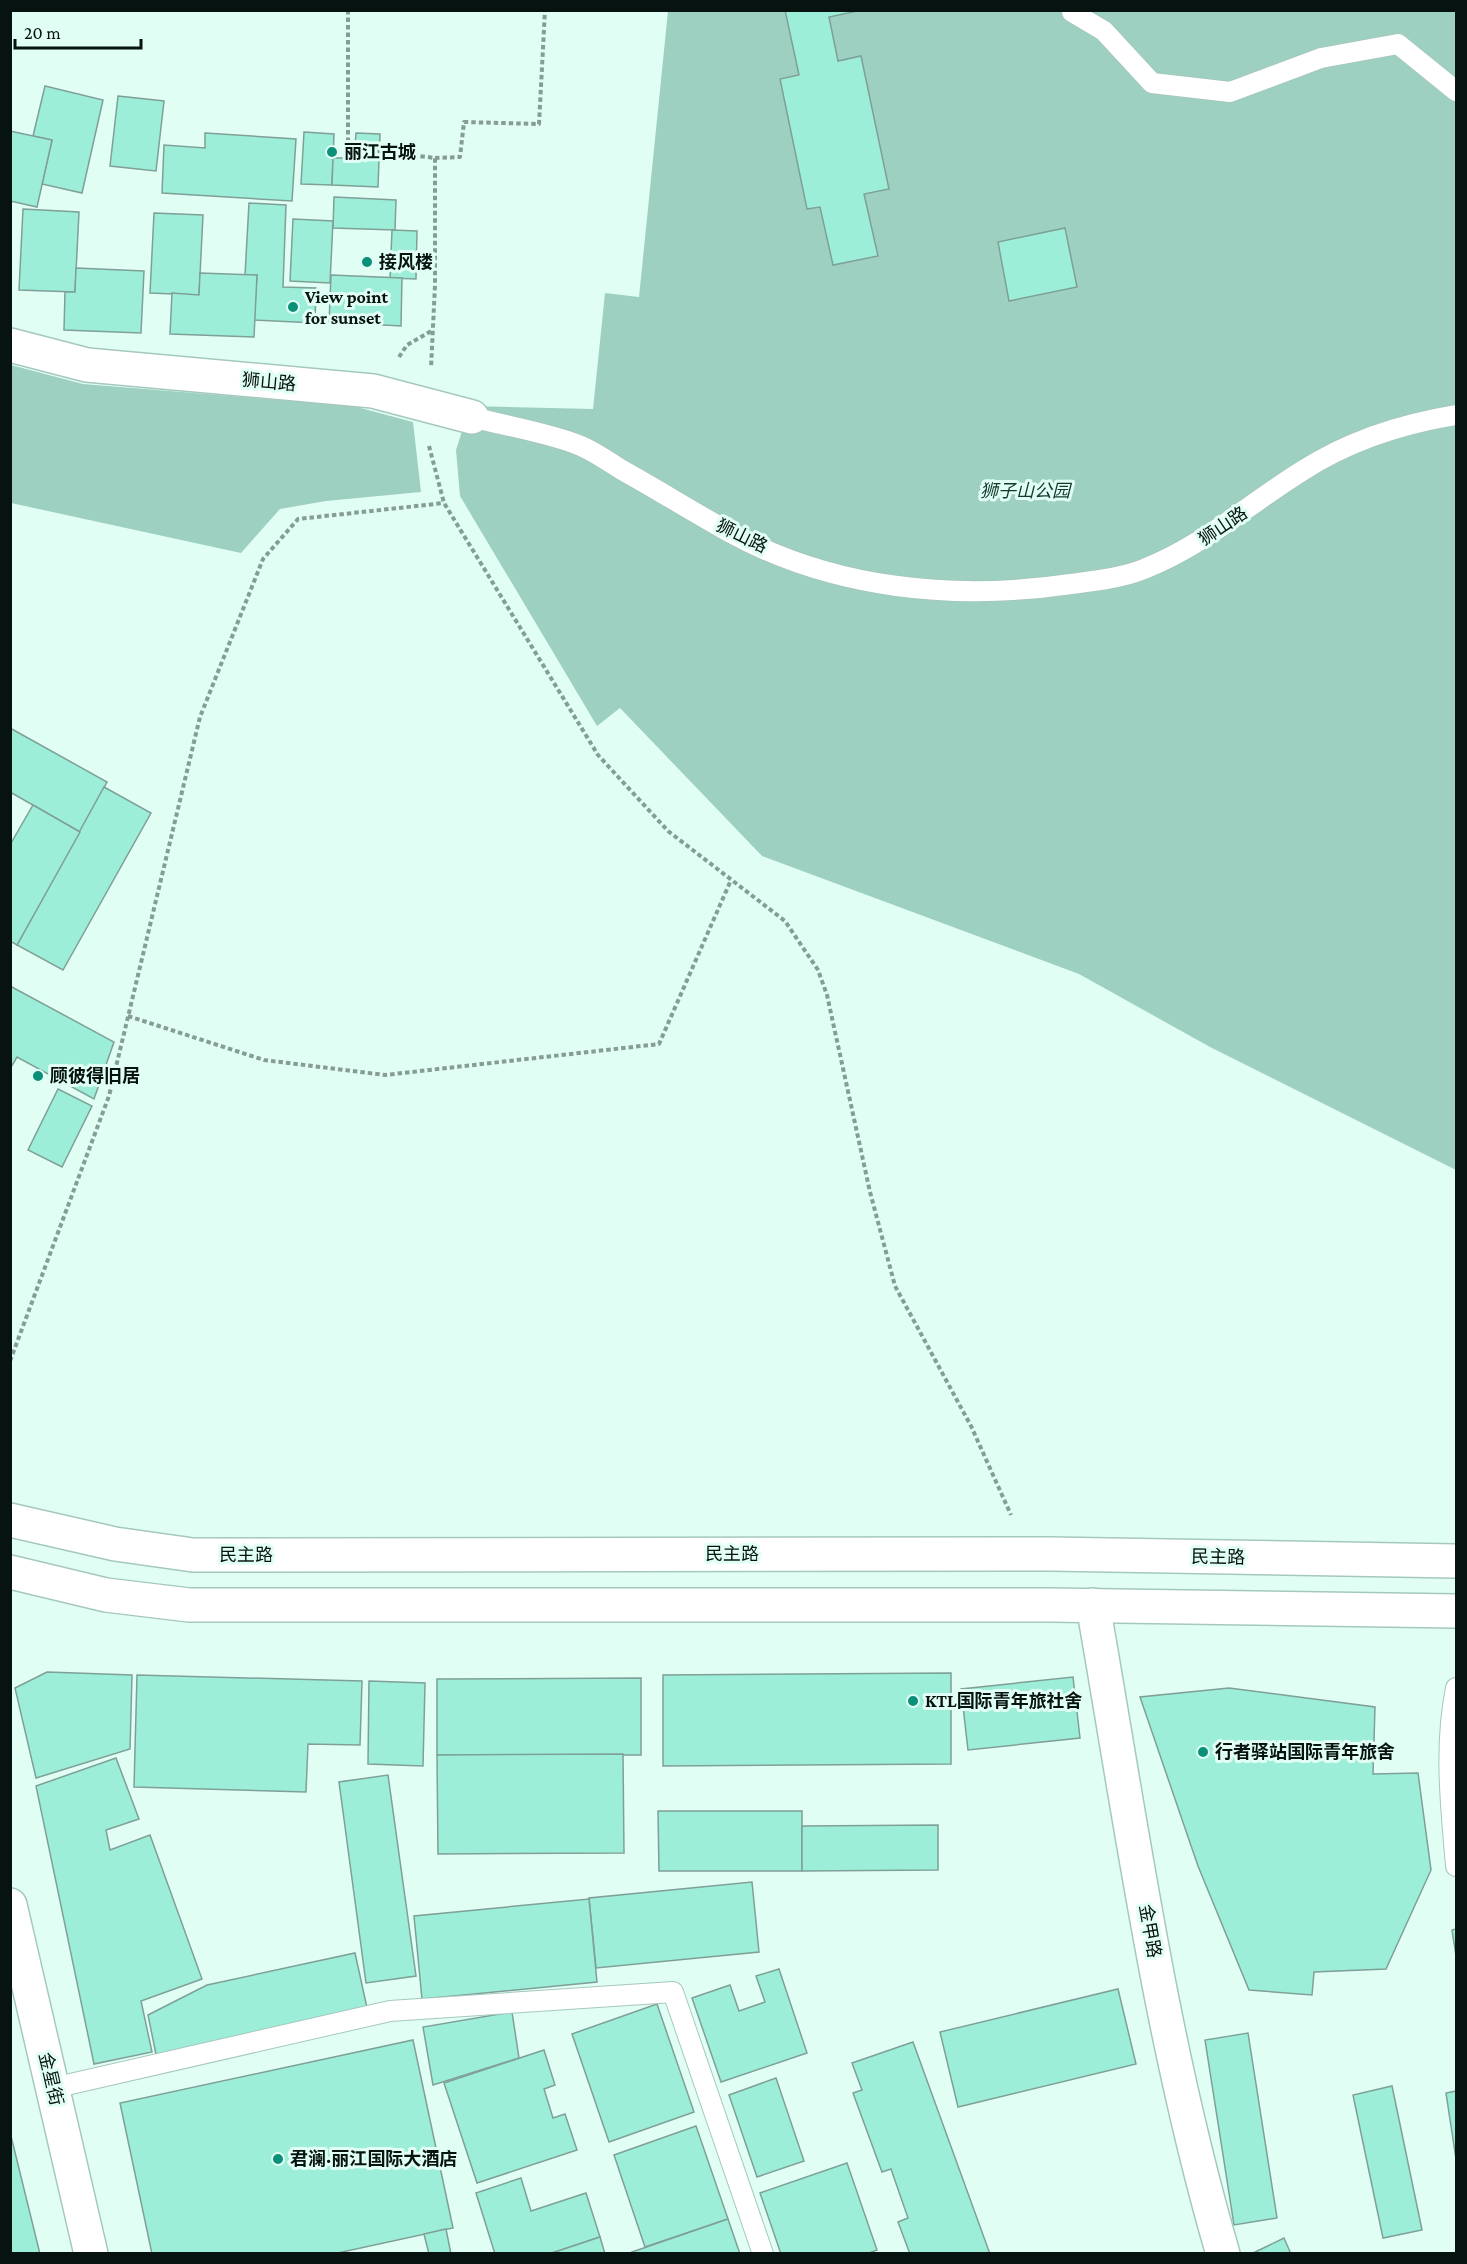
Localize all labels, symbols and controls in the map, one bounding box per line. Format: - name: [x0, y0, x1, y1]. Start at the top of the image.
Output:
- scale bar: [15, 12, 141, 50]
- text: 20 m: [24, 23, 61, 43]
- place label: 丽江古城: [344, 142, 416, 162]
- marker: 丽江古城: [325, 145, 339, 159]
- place label: 接风楼: [379, 252, 433, 272]
- marker: 接风楼: [360, 255, 374, 269]
- place label: View point for sunset: [304, 287, 388, 328]
- marker: View point for sunset: [286, 300, 300, 314]
- street label: 狮山路: [241, 370, 297, 394]
- park label: 狮子山公园: [980, 481, 1073, 501]
- street label: 狮山路: [1195, 503, 1251, 549]
- street label: 狮山路: [713, 515, 771, 557]
- place label: 顾彼得旧居: [50, 1066, 140, 1086]
- marker: 顾彼得旧居: [31, 1069, 45, 1083]
- street label: 民主路: [705, 1544, 759, 1564]
- street label: 民主路: [219, 1545, 273, 1565]
- street label: 民主路: [1191, 1547, 1245, 1567]
- place label: KTL国际青年旅社舍: [925, 1691, 1083, 1711]
- marker: KTL国际青年旅社舍: [906, 1694, 920, 1708]
- place label: 行者驿站国际青年旅舍: [1215, 1741, 1395, 1762]
- marker: 行者驿站国际青年旅舍: [1196, 1745, 1210, 1759]
- street label: 金甲路: [1135, 1903, 1165, 1959]
- street label: 金星街: [35, 2050, 67, 2108]
- place label: 君澜·丽江国际大酒店: [290, 2149, 457, 2169]
- marker: 君澜·丽江国际大酒店: [271, 2152, 285, 2166]

